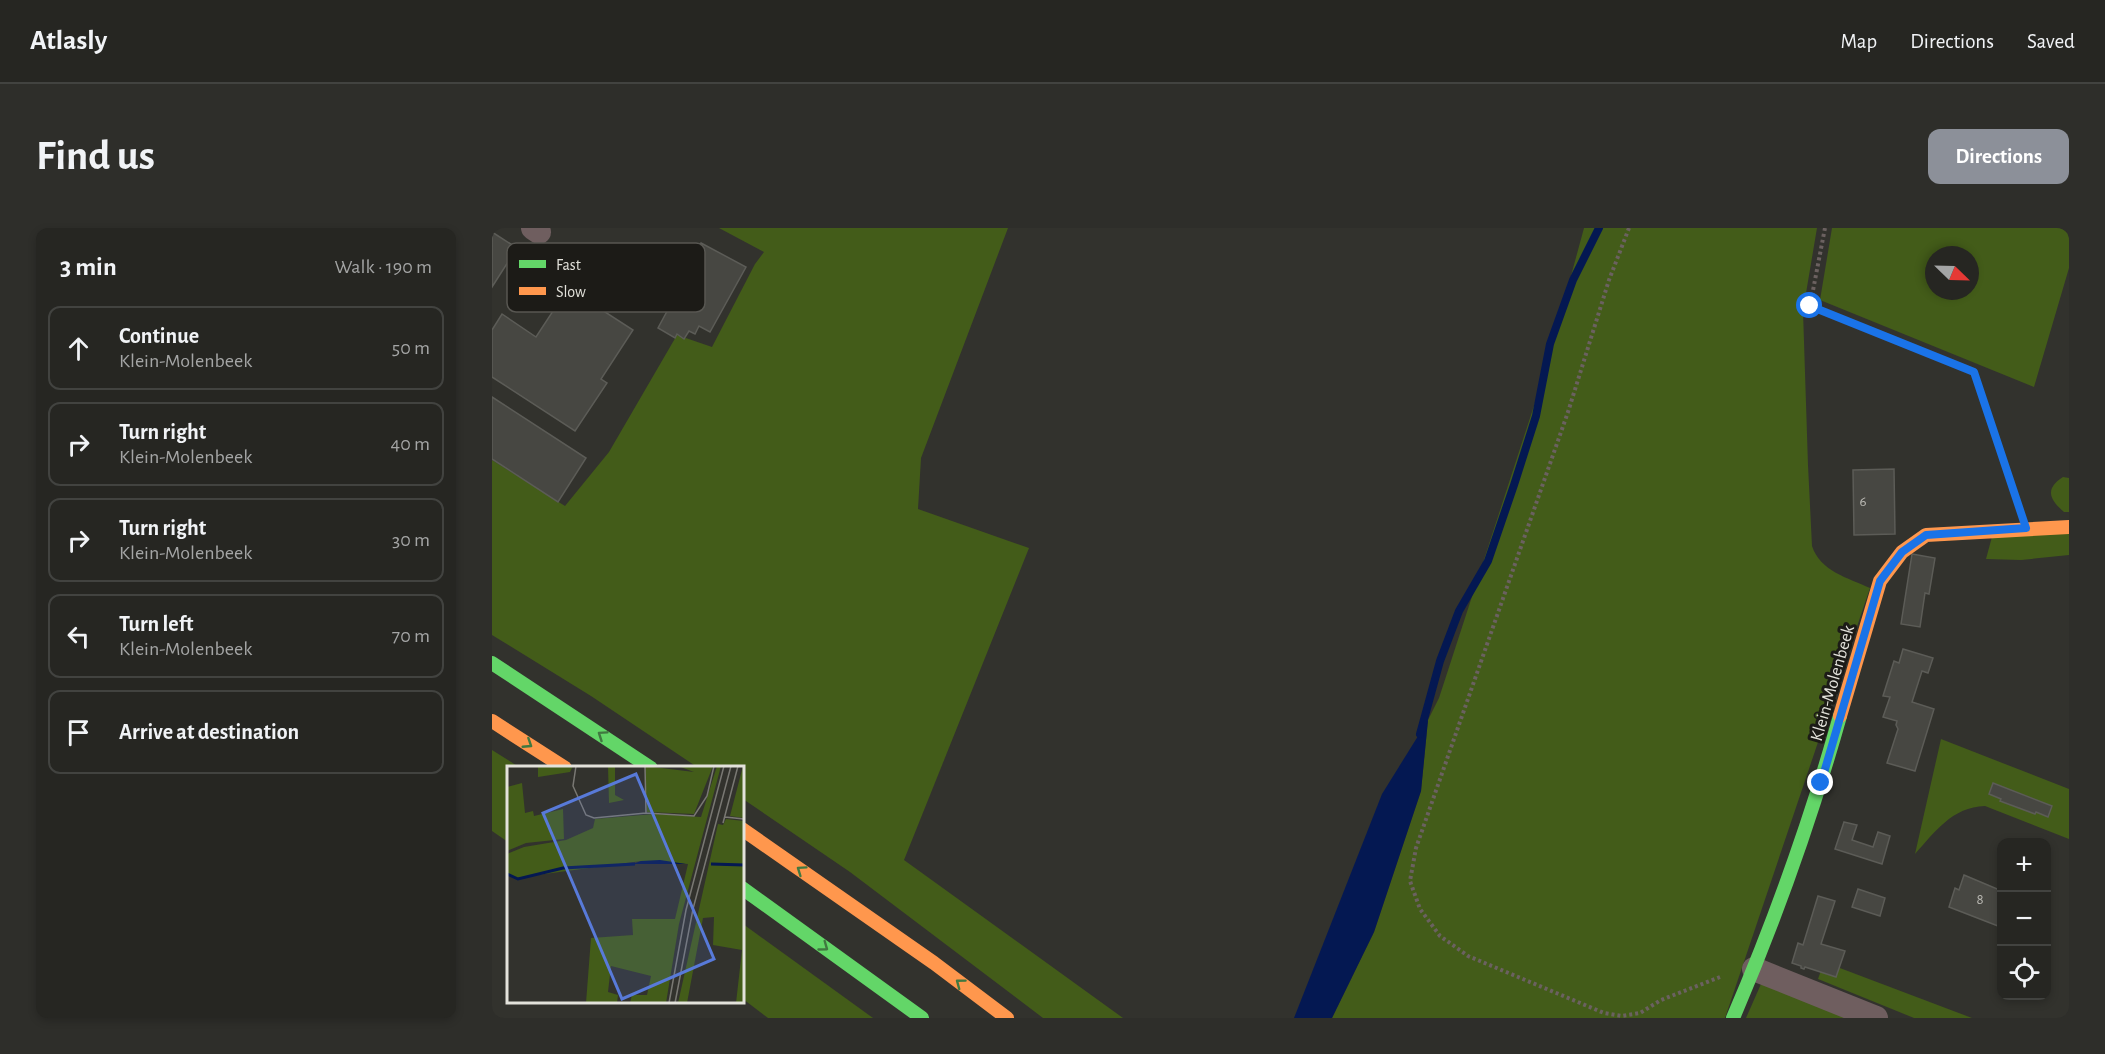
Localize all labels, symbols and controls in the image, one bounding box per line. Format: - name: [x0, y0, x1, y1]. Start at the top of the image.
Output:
- text: Atlasly: [30, 27, 107, 55]
- text: Map: [1841, 31, 1877, 52]
- text: Directions: [1910, 31, 1994, 52]
- text: Saved: [2027, 31, 2075, 52]
- button: Directions: [1928, 129, 2069, 184]
- text: Find us: [36, 135, 155, 177]
- legend: [507, 243, 705, 312]
- north arrow: [1925, 246, 1979, 300]
- text: 3 min: [60, 254, 117, 280]
- text: Walk · 190 m: [335, 257, 432, 277]
- text: Fast: [556, 257, 581, 273]
- text: Slow: [556, 284, 586, 300]
- route start: [1796, 292, 1822, 318]
- text: Continue: [119, 325, 199, 347]
- icon: ahead: [62, 332, 95, 365]
- text: 50 m: [392, 338, 430, 358]
- text: Klein-Molenbeek: [119, 351, 252, 371]
- text: Turn right: [119, 421, 206, 443]
- icon: right: [62, 428, 95, 461]
- text: 40 m: [391, 434, 430, 454]
- text: Klein-Molenbeek: [119, 447, 252, 467]
- house number: 6: [1859, 494, 1867, 509]
- text: Turn right: [119, 517, 206, 539]
- icon: right: [62, 524, 95, 557]
- text: 30 m: [392, 530, 430, 550]
- text: Klein-Molenbeek: [119, 543, 252, 563]
- text: Turn left: [119, 613, 193, 635]
- icon: left: [62, 620, 95, 653]
- street label: Klein-Molenbeek: [1808, 622, 1858, 743]
- text: 70 m: [392, 626, 430, 646]
- text: Klein-Molenbeek: [119, 639, 252, 659]
- icon: arrive: [62, 716, 95, 749]
- text: Arrive at destination: [119, 721, 299, 743]
- one-way arrow: [598, 731, 609, 742]
- one-way arrow: [521, 737, 532, 748]
- inset map: [507, 766, 744, 1003]
- route end: [1807, 769, 1833, 795]
- map controls: [1997, 838, 2051, 1000]
- button: +: [1997, 838, 2051, 892]
- one-way arrow: [796, 866, 807, 877]
- house number: 8: [1976, 892, 1984, 907]
- button: −: [1997, 892, 2051, 946]
- one-way arrow: [818, 940, 829, 951]
- button: locate: [1997, 946, 2051, 1000]
- one-way arrow: [955, 979, 966, 990]

